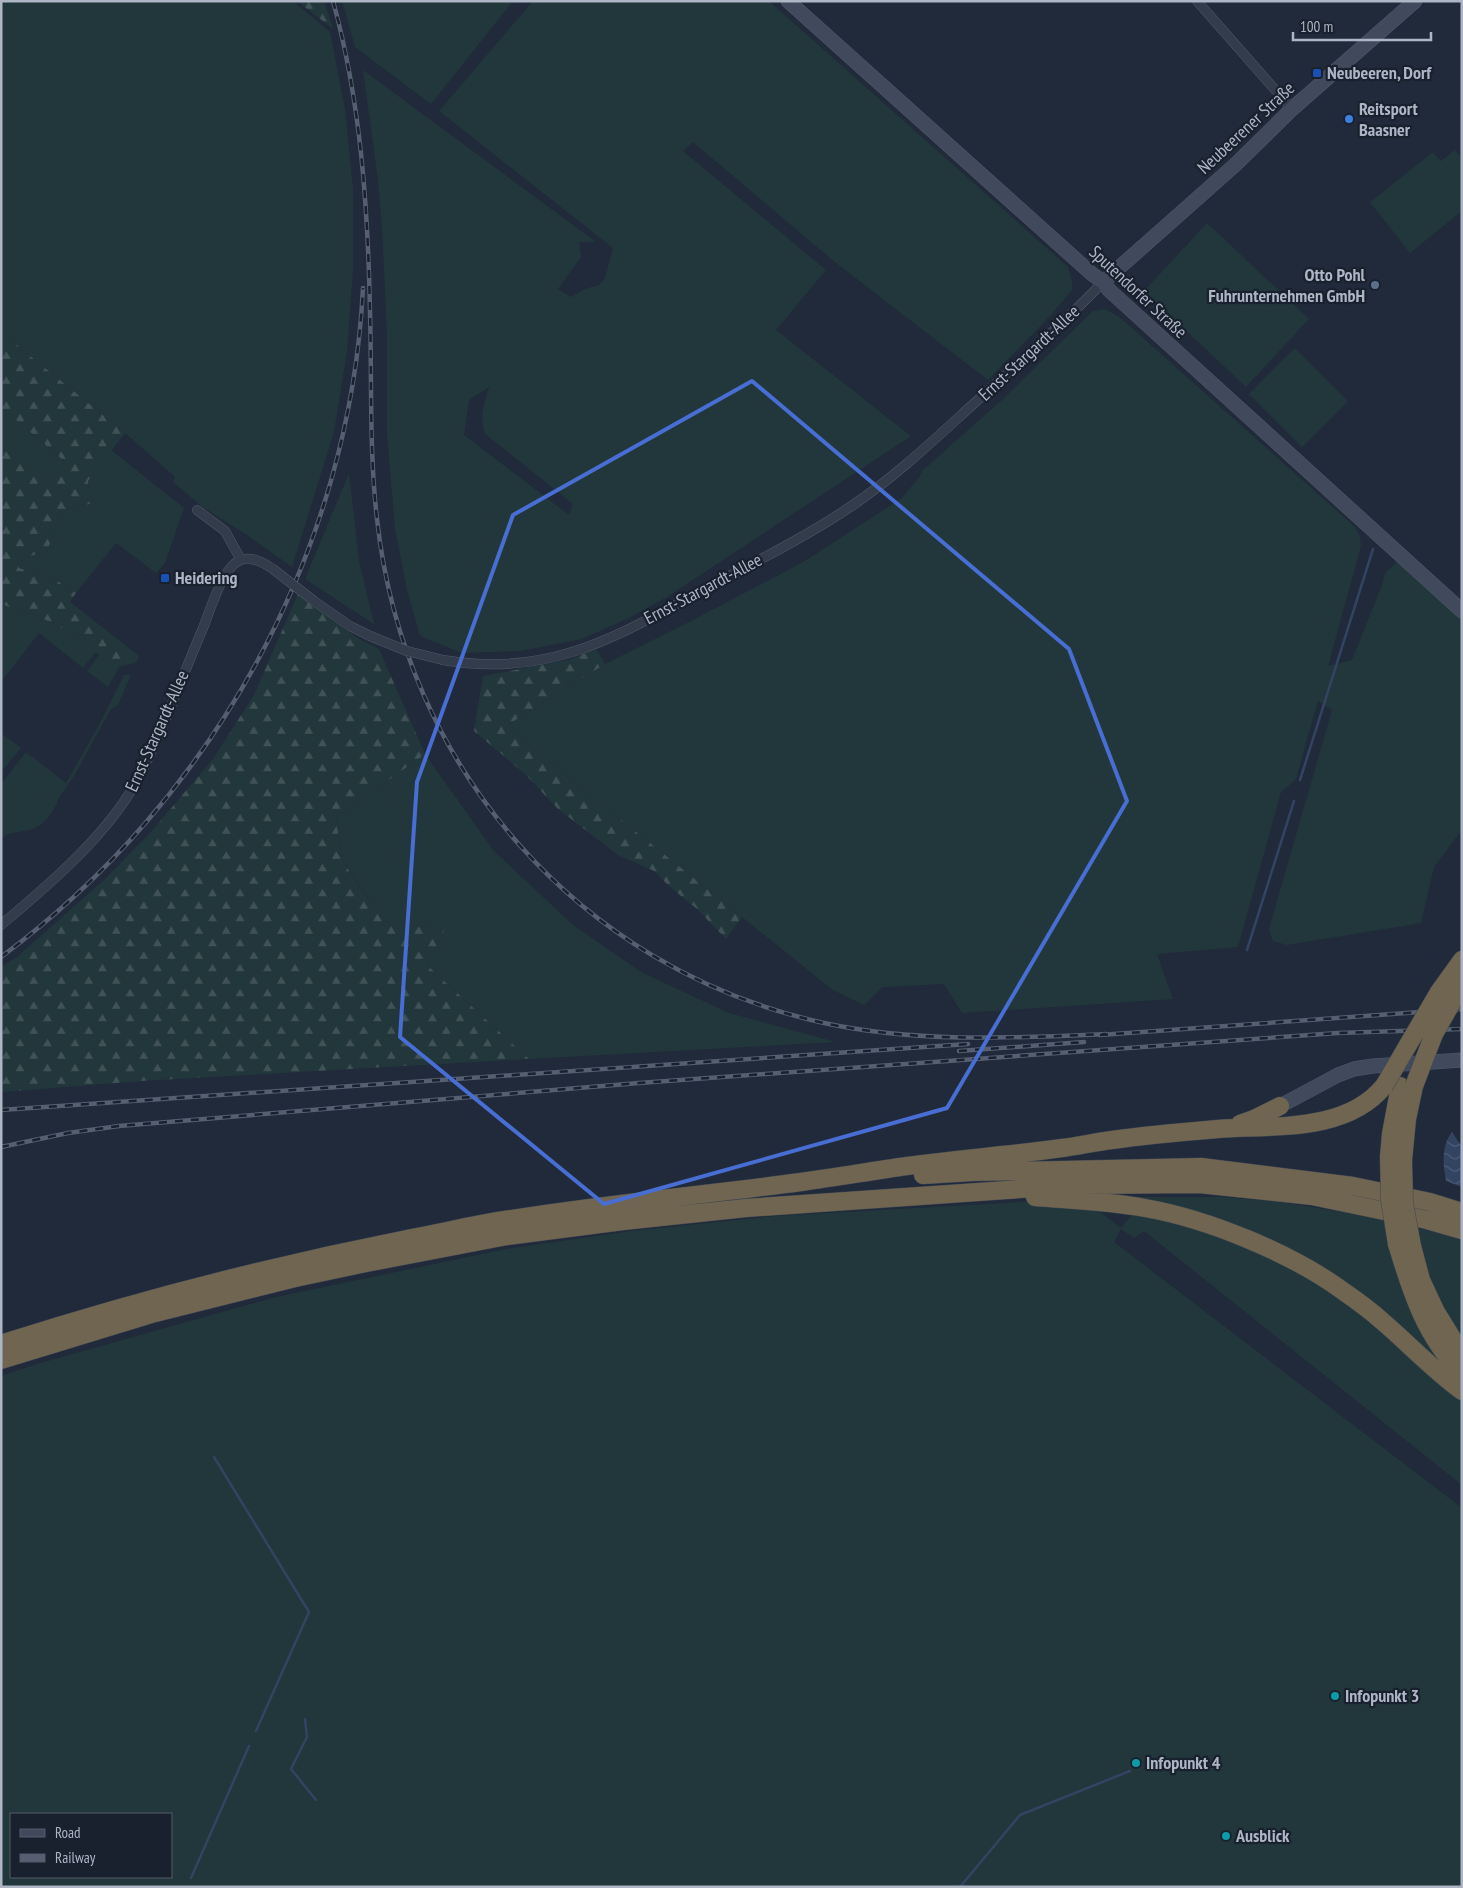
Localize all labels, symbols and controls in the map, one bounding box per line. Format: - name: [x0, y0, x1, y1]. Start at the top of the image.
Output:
- scale bar: [1293, 10, 1430, 42]
- text: 100 m: [1300, 17, 1333, 36]
- place label: Neubeeren, Dorf: [1327, 61, 1432, 84]
- marker: Neubeeren, Dorf: [1311, 67, 1323, 79]
- street label: Neubeerener Straße: [1192, 77, 1299, 179]
- place label: Reitsport Baasner: [1359, 97, 1418, 141]
- marker: Reitsport Baasner: [1343, 113, 1355, 125]
- street label: Sputendorfer Straße: [1085, 240, 1192, 343]
- place label: Otto Pohl Fuhrunternehmen GmbH: [1208, 263, 1366, 307]
- marker: Otto Pohl Fuhrunternehmen GmbH: [1369, 279, 1381, 291]
- street label: Ernst-Stargardt-Allee: [973, 300, 1084, 405]
- street label: Ernst-Stargardt-Allee: [640, 548, 766, 629]
- place label: Heidering: [175, 566, 237, 589]
- marker: Heidering: [159, 572, 171, 584]
- street label: Ernst-Stargardt-Allee: [120, 667, 194, 795]
- place label: Infopunkt 3: [1345, 1684, 1419, 1707]
- marker: Infopunkt 3: [1329, 1690, 1341, 1702]
- place label: Infopunkt 4: [1146, 1751, 1221, 1774]
- marker: Infopunkt 4: [1130, 1757, 1142, 1769]
- legend: [10, 1813, 172, 1878]
- text: Road: [55, 1823, 81, 1842]
- place label: Ausblick: [1235, 1824, 1290, 1847]
- marker: Ausblick: [1220, 1830, 1232, 1842]
- text: Railway: [55, 1848, 96, 1867]

